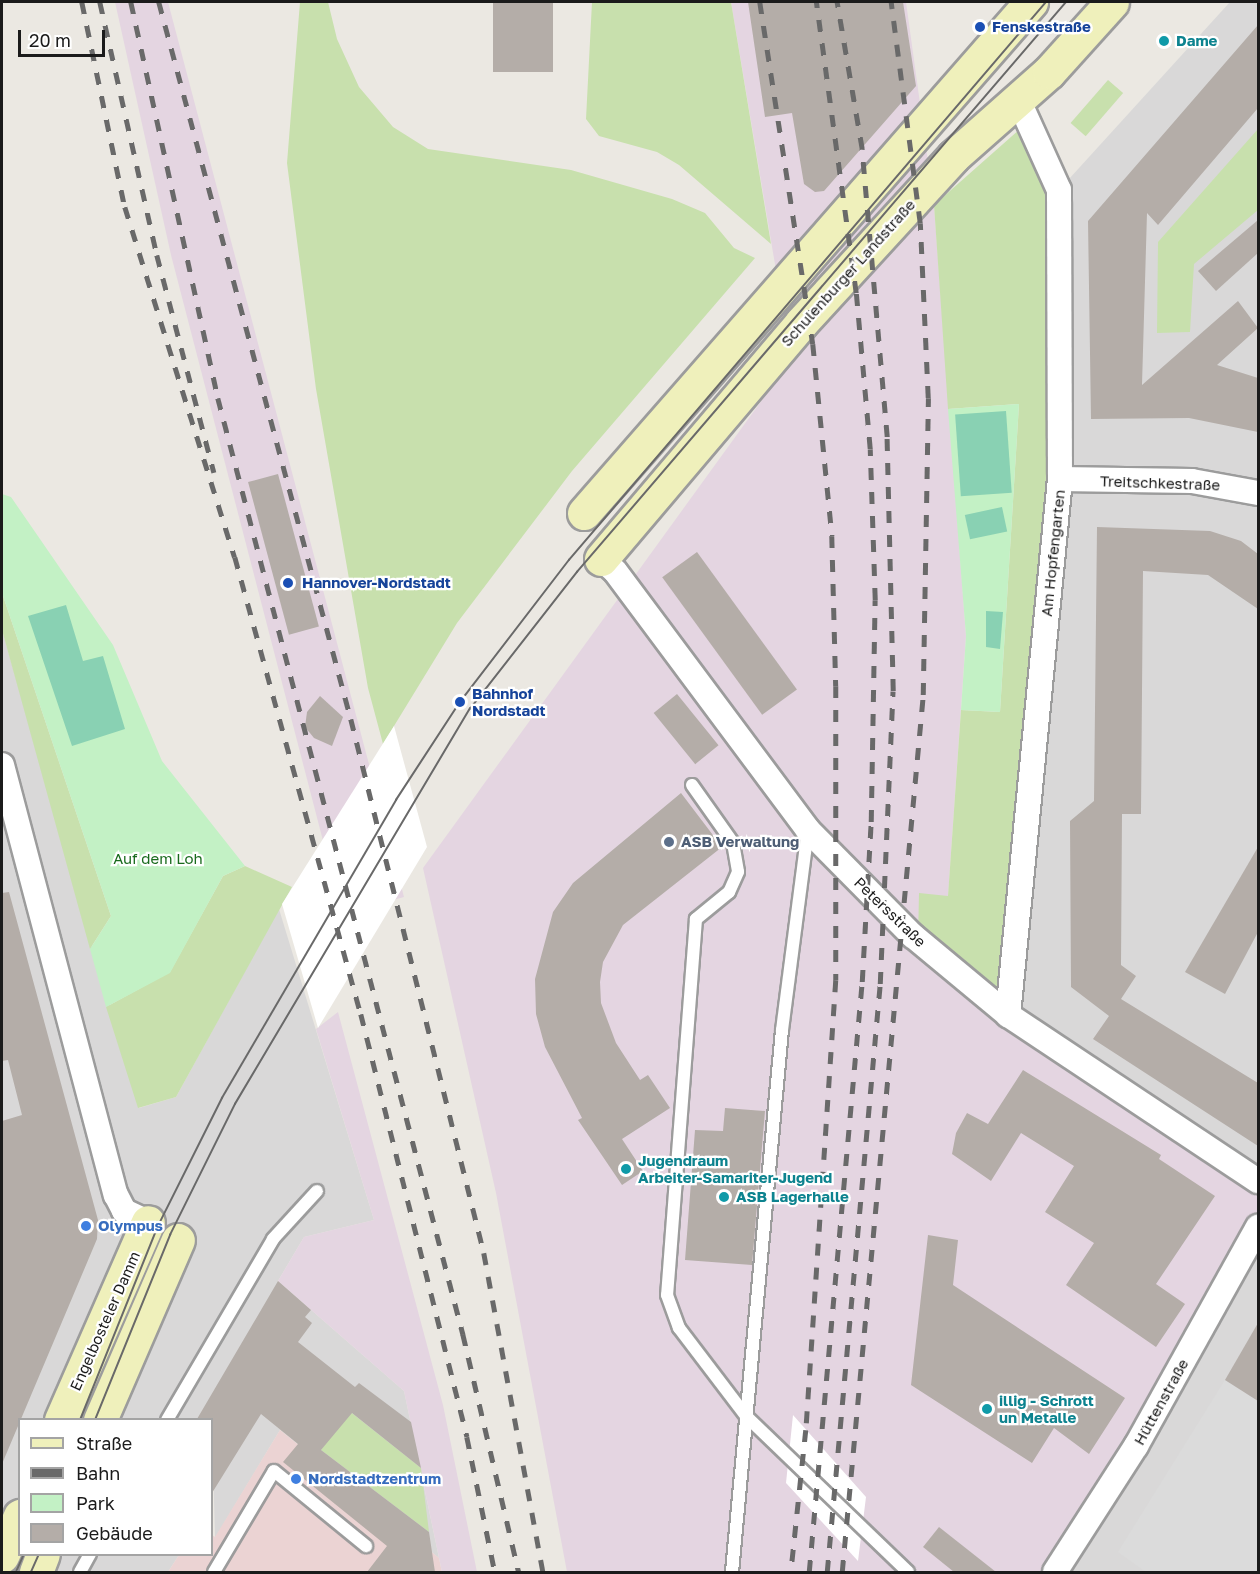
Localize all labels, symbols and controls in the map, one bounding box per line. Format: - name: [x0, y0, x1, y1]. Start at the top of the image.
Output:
- scale bar: [21, 18, 108, 56]
- place label: Fenskestraße: [992, 18, 1091, 36]
- marker: Fenskestraße: [973, 20, 987, 34]
- text: 20 m: [29, 29, 71, 51]
- place label: Dame: [1176, 32, 1217, 50]
- marker: Dame: [1157, 34, 1171, 48]
- street label: Schulenburger Landstraße: [777, 196, 919, 350]
- street label: Treitschkestraße: [1100, 472, 1220, 494]
- street label: Am Hopfengarten: [1037, 489, 1069, 617]
- marker: Hannover-Nordstadt: [279, 574, 297, 592]
- place label: Hannover-Nordstadt: [302, 574, 451, 592]
- place label: Bahnhof Nordstadt: [472, 684, 546, 719]
- marker: Bahnhof Nordstadt: [453, 695, 467, 709]
- place label: ASB Verwaltung: [681, 833, 799, 851]
- marker: ASB Verwaltung: [662, 835, 676, 849]
- park label: Auf dem Loh: [113, 850, 203, 868]
- street label: Petersstraße: [851, 873, 929, 951]
- place label: Jugendraum Arbeiter-Samariter-Jugend: [638, 1151, 832, 1186]
- marker: Jugendraum Arbeiter-Samariter-Jugend: [619, 1162, 633, 1176]
- place label: ASB Lagerhalle: [736, 1188, 849, 1206]
- marker: ASB Lagerhalle: [717, 1190, 731, 1204]
- place label: Olympus: [98, 1217, 163, 1235]
- marker: Olympus: [79, 1219, 93, 1233]
- street label: Engelbosteler Damm: [66, 1249, 144, 1393]
- street label: Hüttenstraße: [1130, 1356, 1192, 1448]
- place label: illig - Schrott un Metalle: [999, 1391, 1094, 1426]
- marker: illig - Schrott un Metalle: [980, 1402, 994, 1416]
- legend: [18, 1418, 213, 1556]
- text: Straße: [76, 1432, 132, 1454]
- text: Bahn: [76, 1462, 120, 1484]
- place label: Nordstadtzentrum: [308, 1470, 441, 1488]
- marker: Nordstadtzentrum: [289, 1472, 303, 1486]
- text: Park: [76, 1492, 115, 1514]
- text: Gebäude: [76, 1522, 153, 1544]

